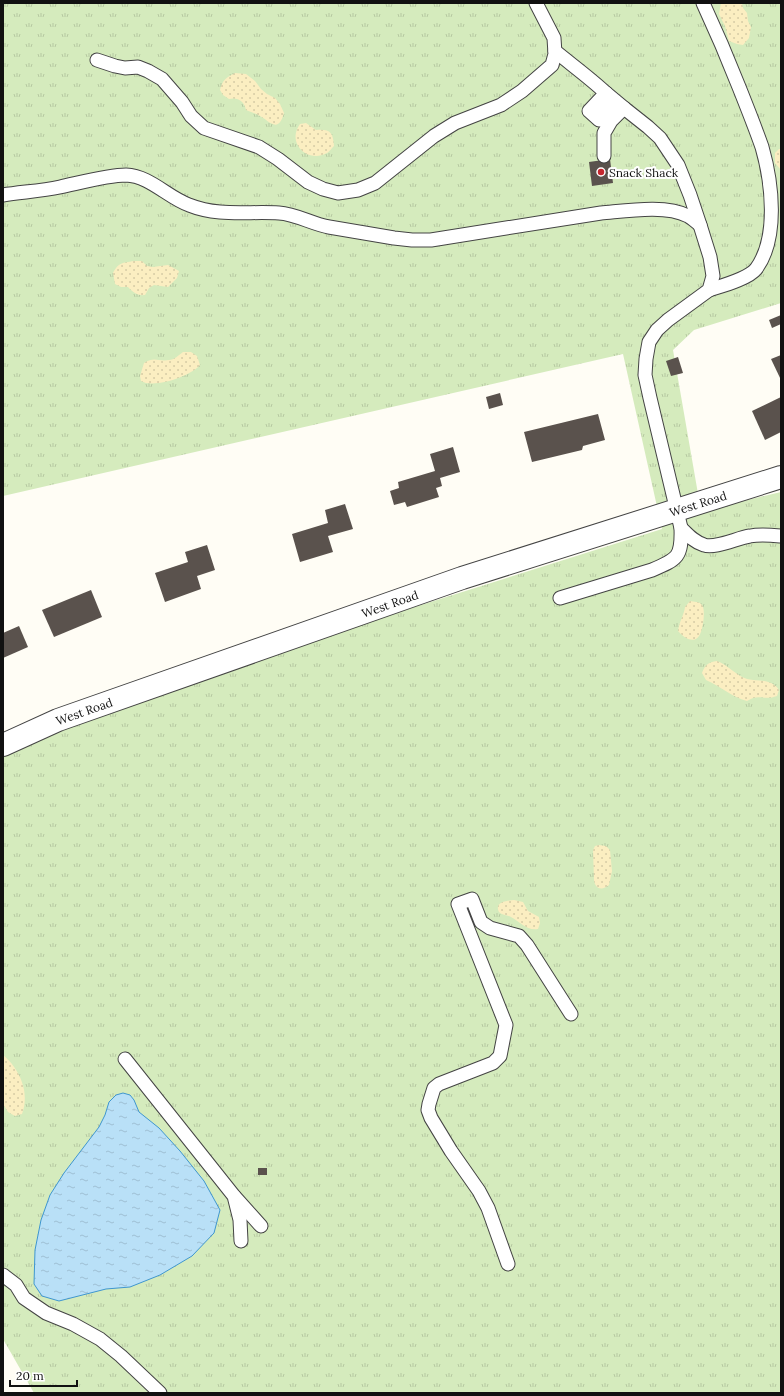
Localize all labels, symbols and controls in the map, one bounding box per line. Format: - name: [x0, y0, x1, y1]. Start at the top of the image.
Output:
- place label: Snack Shack: [609, 165, 679, 180]
- marker: Snack Shack: [596, 167, 606, 177]
- street label: West Road: [667, 487, 728, 519]
- street label: West Road: [359, 587, 420, 620]
- street label: West Road: [54, 694, 114, 728]
- scale bar: [10, 1362, 77, 1388]
- text: 20 m: [16, 1368, 44, 1383]

